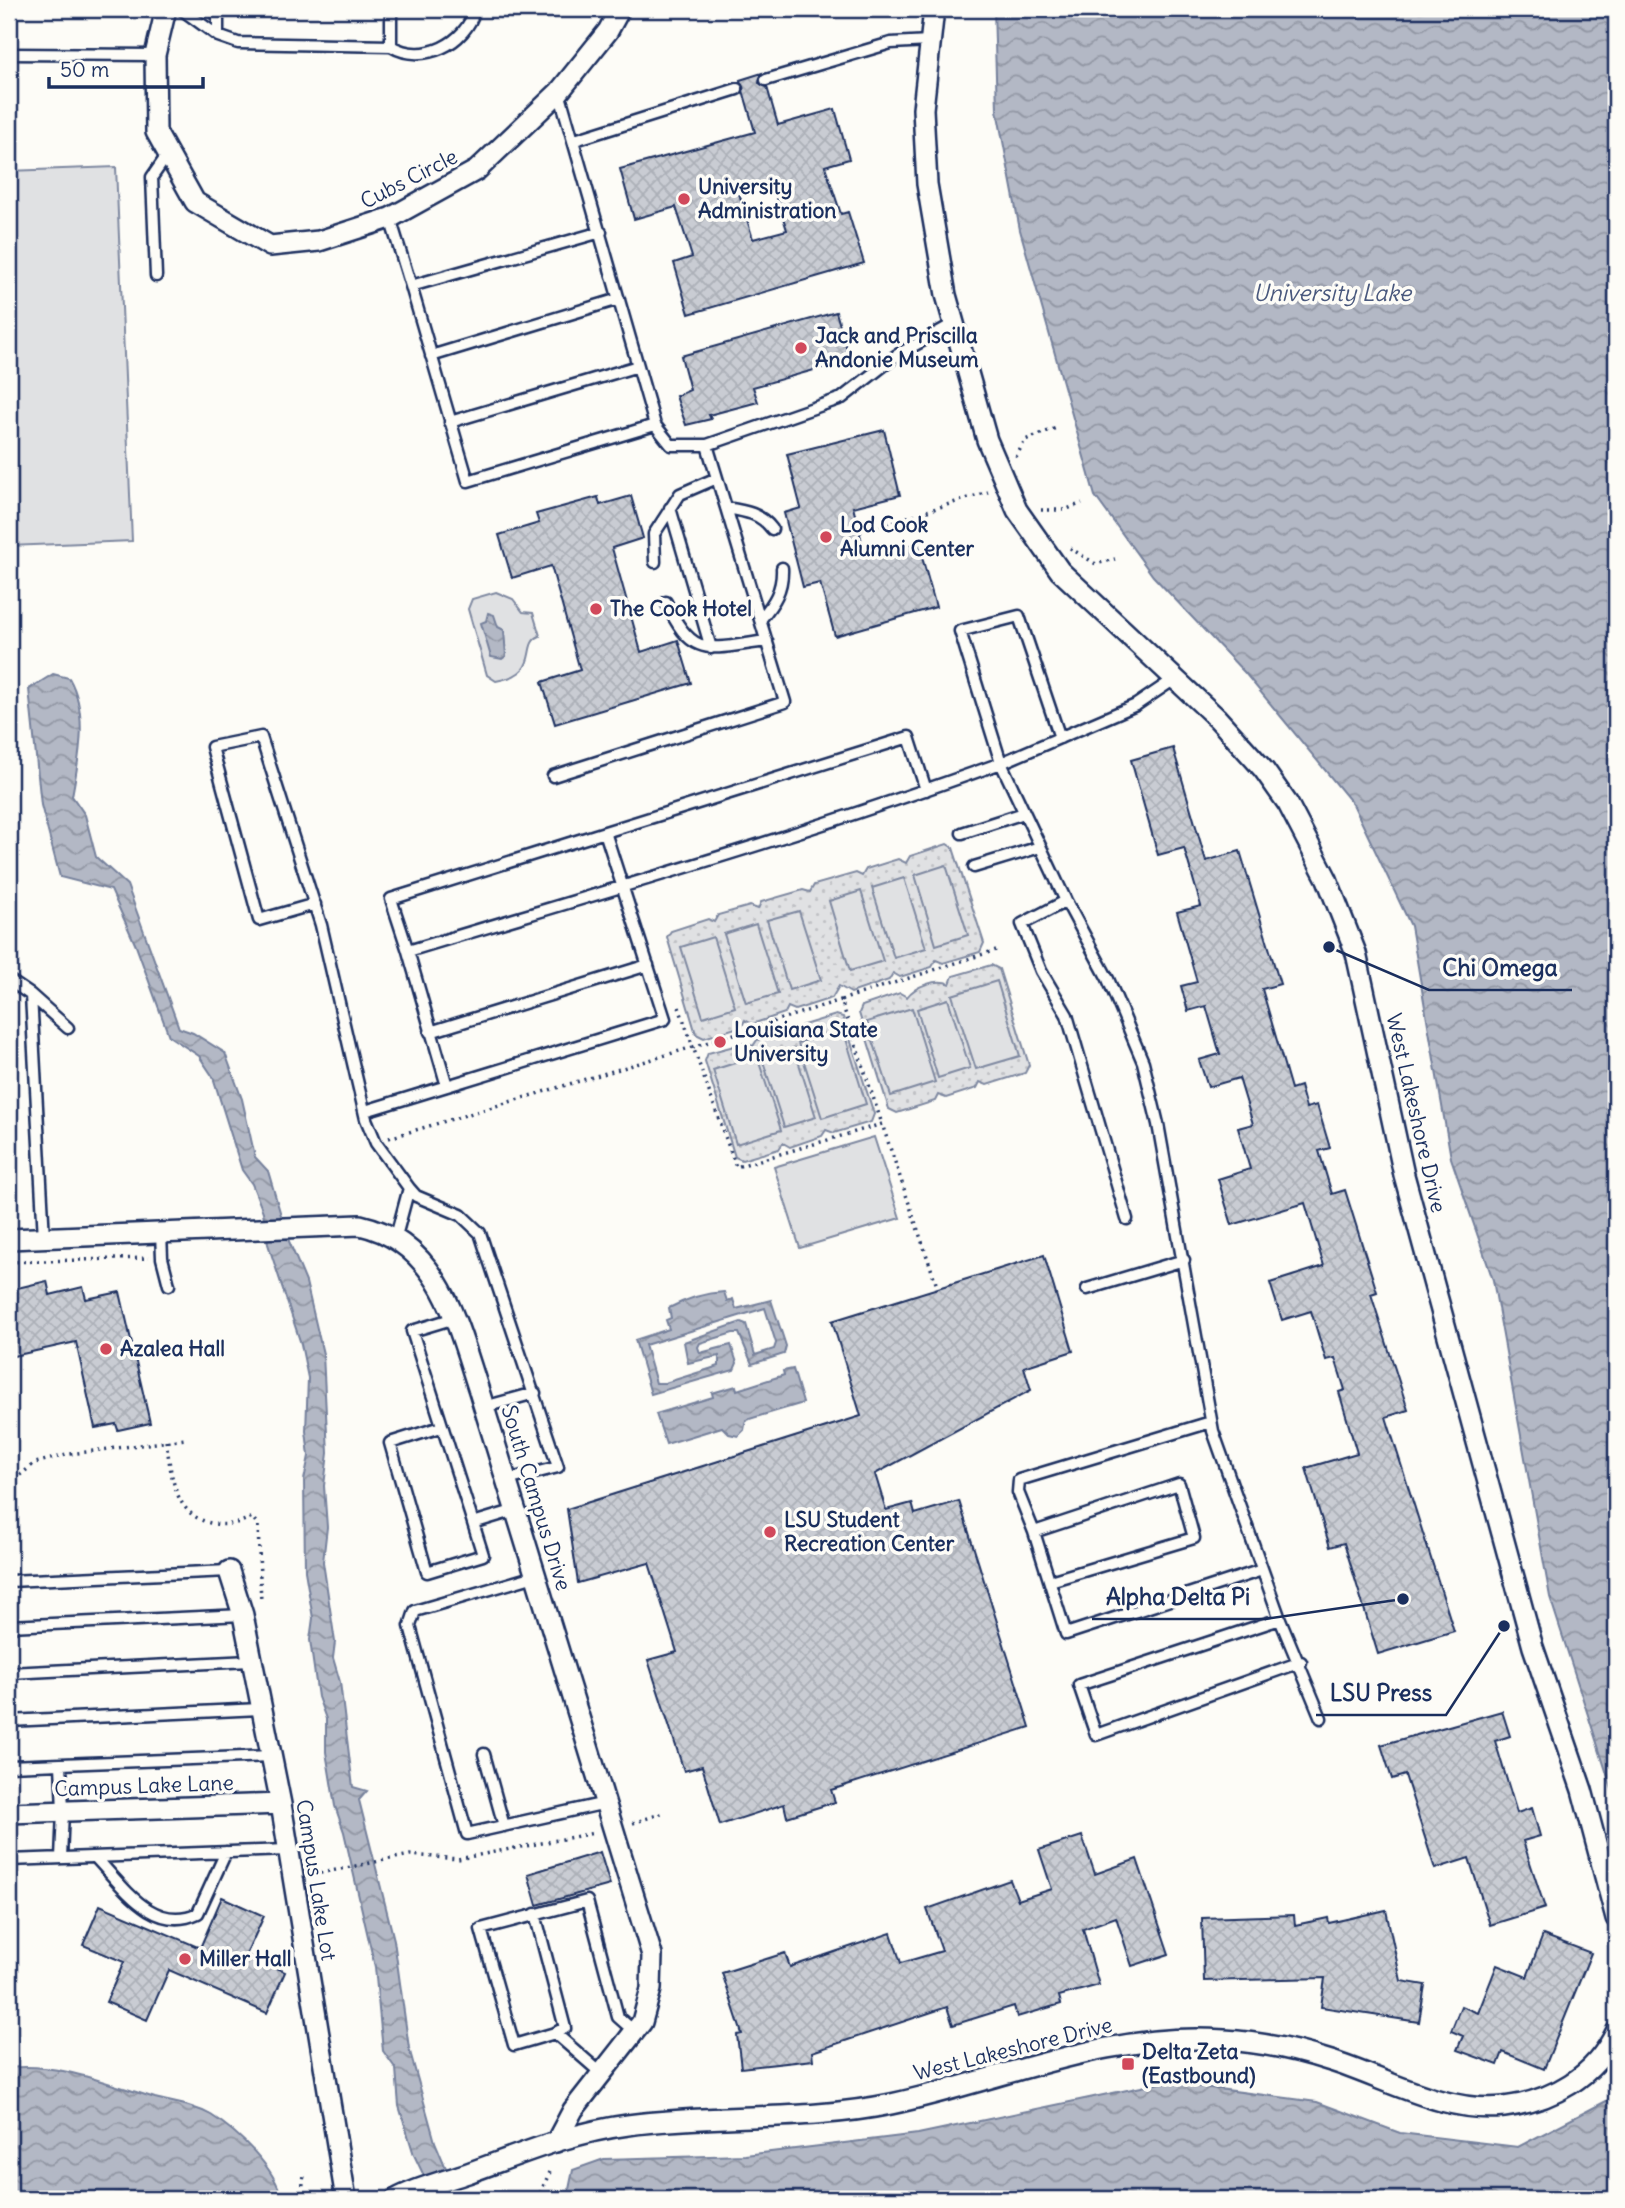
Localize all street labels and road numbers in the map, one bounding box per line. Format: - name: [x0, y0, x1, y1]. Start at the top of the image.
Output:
- street label: Cubs Circle: [356, 143, 462, 215]
- street label: West Lakeshore Drive: [1380, 1011, 1453, 1215]
- street label: South Campus Drive: [495, 1402, 578, 1594]
- street label: Campus Lake Lane: [54, 1769, 234, 1802]
- street label: Campus Lake Lot: [290, 1797, 343, 1962]
- street label: West Lakeshore Drive: [911, 2011, 1115, 2086]

